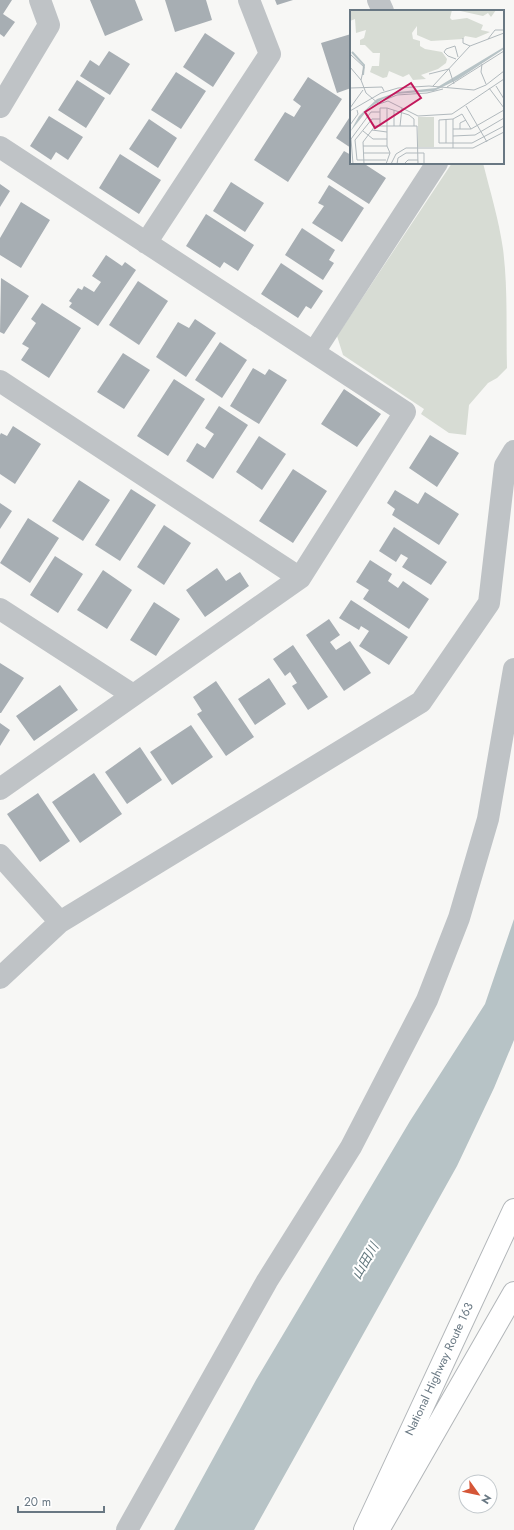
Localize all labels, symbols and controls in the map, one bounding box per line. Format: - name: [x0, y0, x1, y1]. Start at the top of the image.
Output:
- inset map: [350, 10, 504, 164]
- water label: 山田川: [347, 1238, 384, 1283]
- street label: National Highway Route 163: [400, 1299, 478, 1438]
- north arrow: [458, 1474, 498, 1514]
- scale bar: [18, 1488, 104, 1514]
- text: N: [477, 1491, 495, 1507]
- text: 20 m: [24, 1493, 51, 1511]

